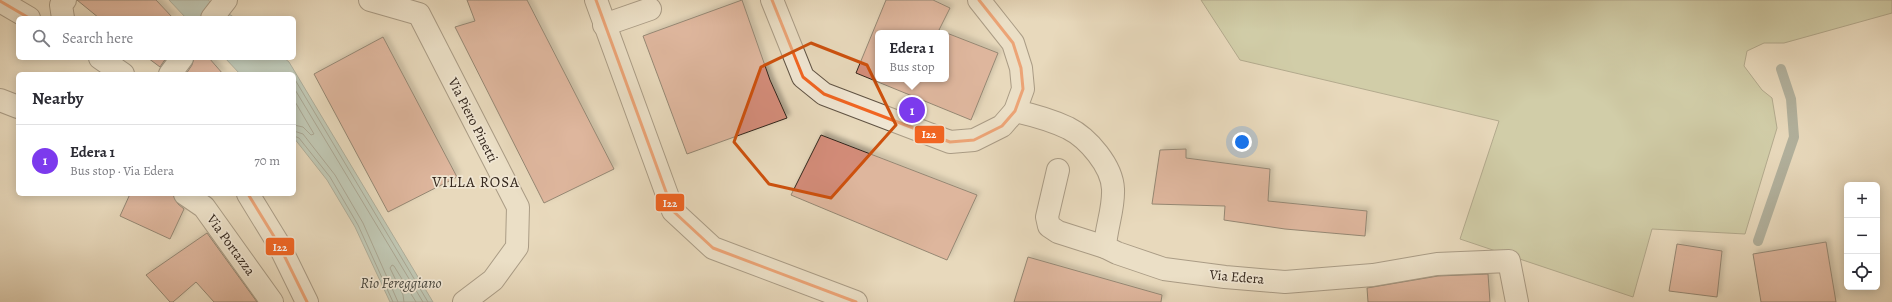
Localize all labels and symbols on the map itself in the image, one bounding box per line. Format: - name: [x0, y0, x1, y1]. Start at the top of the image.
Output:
- street label: Via Piero Pinetti: [443, 74, 503, 166]
- pin: 1: [899, 95, 925, 125]
- line badge: I22: [914, 125, 945, 144]
- text: I22: [922, 127, 937, 142]
- your location: [1232, 132, 1252, 152]
- district label: VILLA ROSA: [431, 172, 520, 192]
- line badge: I22: [655, 193, 685, 212]
- text: I22: [663, 196, 678, 211]
- street label: Via Portazza: [202, 210, 260, 280]
- line badge: I22: [265, 237, 295, 256]
- text: I22: [273, 240, 288, 255]
- street label: Via Edera: [1208, 265, 1266, 289]
- water label: Rio Fereggiano: [360, 273, 442, 293]

